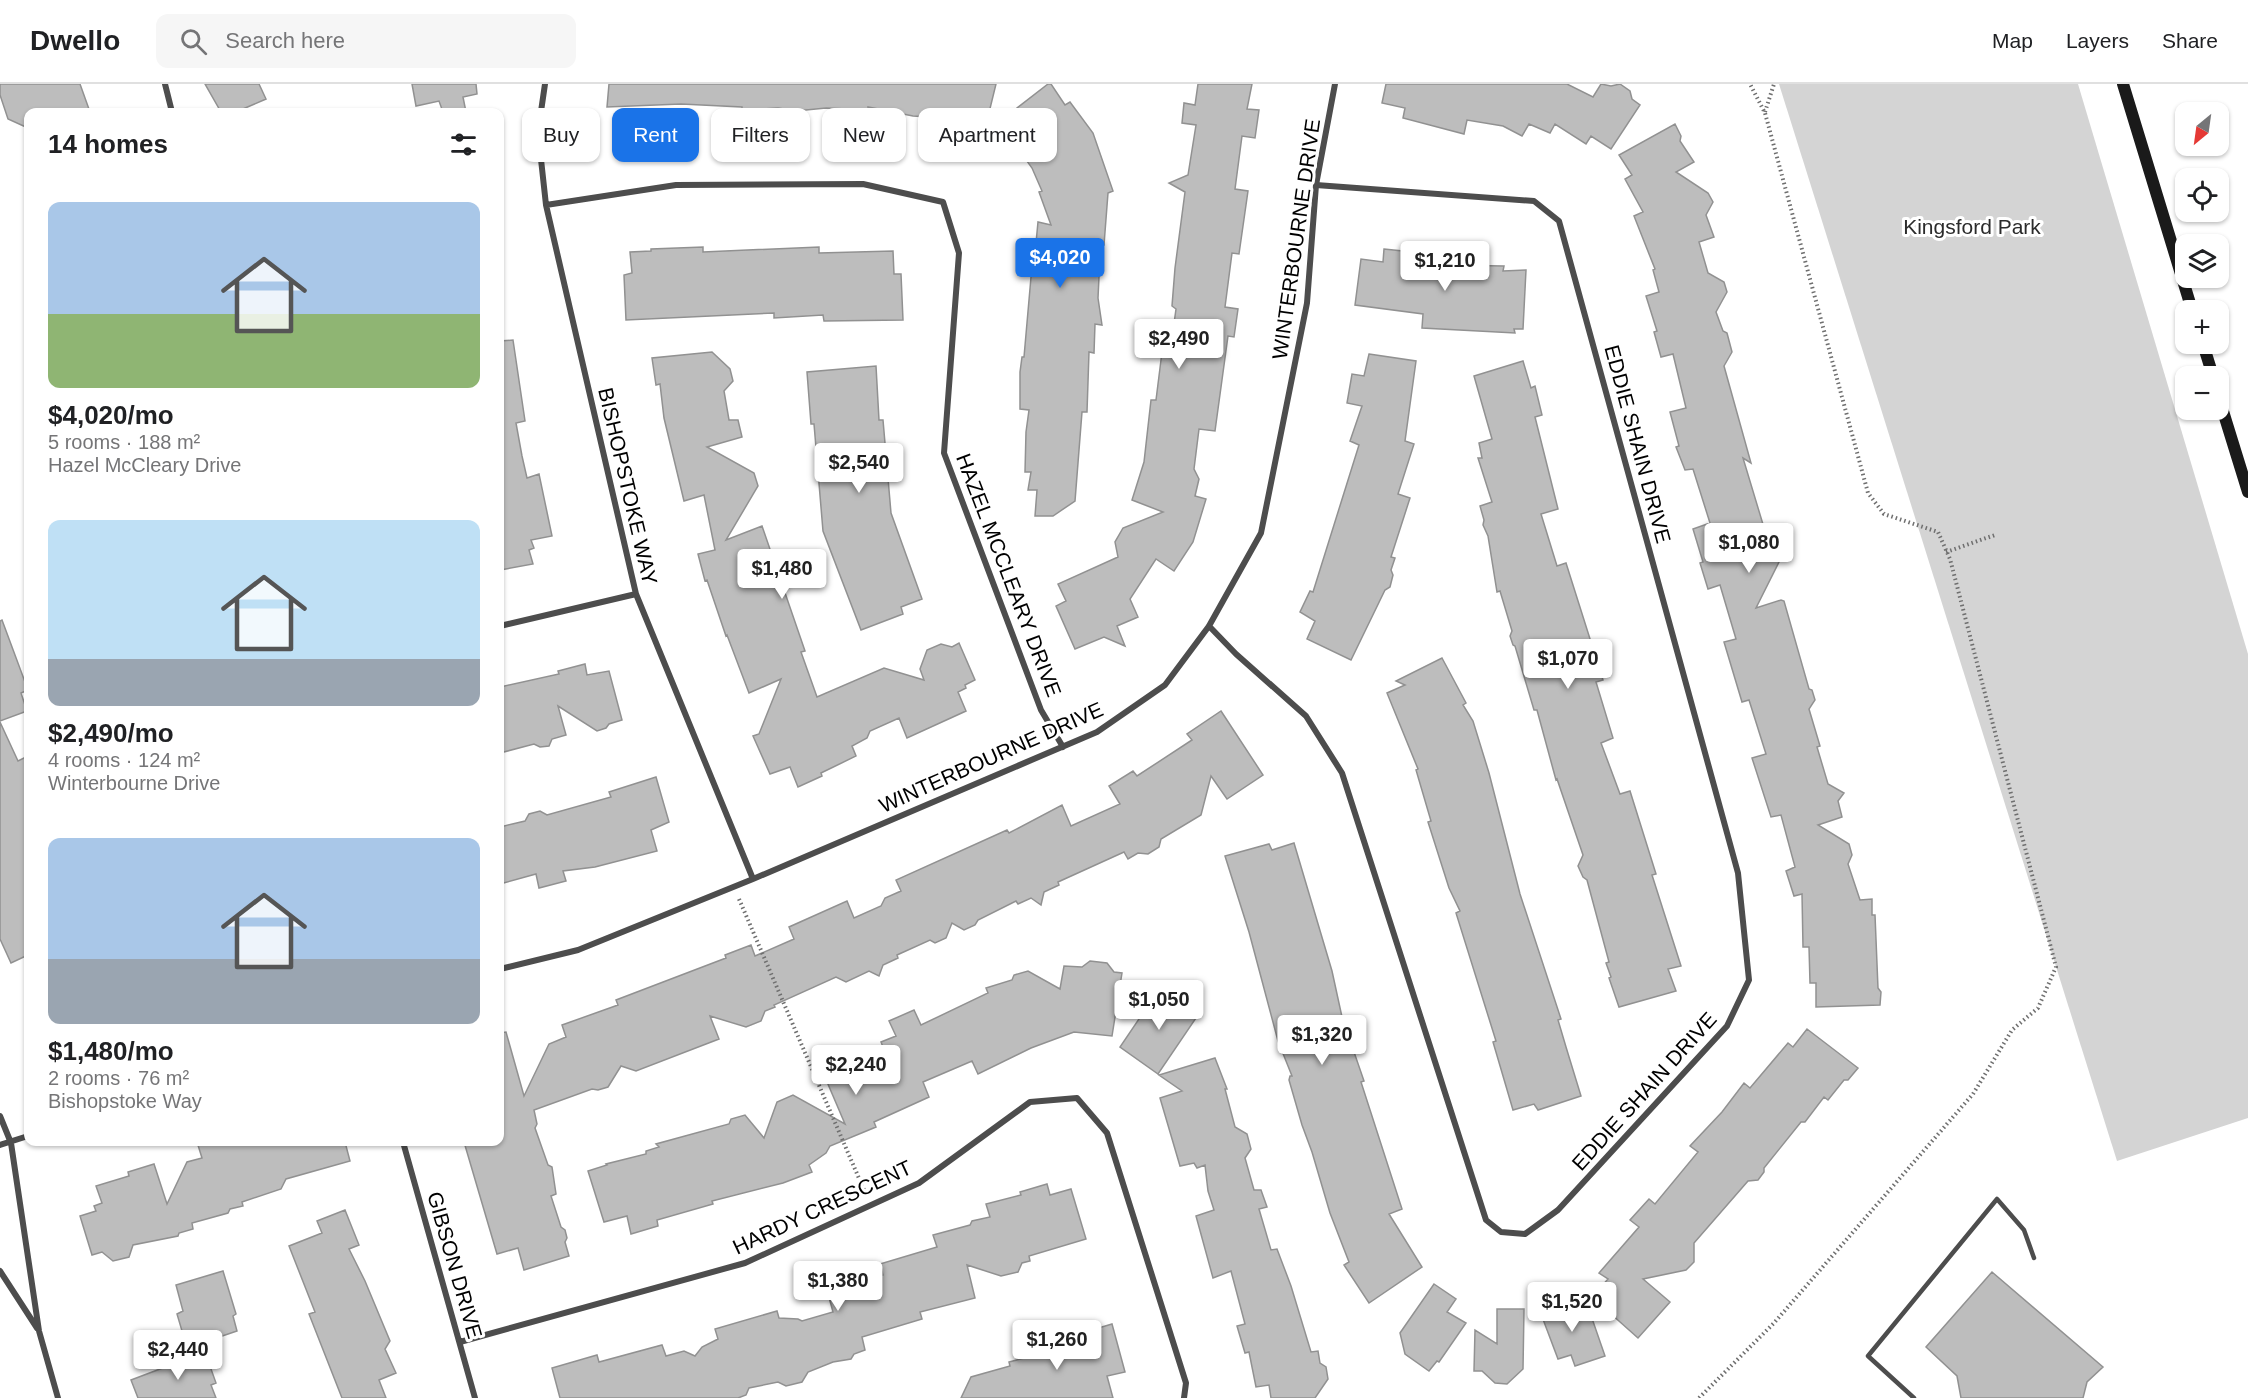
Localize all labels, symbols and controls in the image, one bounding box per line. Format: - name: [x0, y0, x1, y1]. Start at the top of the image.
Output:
- search box: [156, 14, 576, 68]
- text: Dwello: [30, 25, 120, 56]
- icon: search: [177, 25, 210, 58]
- text: Search here: [225, 28, 345, 53]
- text: Map: [1992, 29, 2033, 52]
- text: Layers: [2066, 29, 2129, 52]
- text: Share: [2162, 29, 2218, 52]
- north arrow: [2175, 102, 2229, 156]
- map controls: [2175, 102, 2229, 420]
- chip: Buy: [522, 108, 600, 162]
- chip: Rent: [612, 108, 699, 162]
- chip: Filters: [711, 108, 810, 162]
- chip: New: [822, 108, 906, 162]
- chip: Apartment: [918, 108, 1057, 162]
- street label: WINTERBOURNE DRIVE: [1268, 117, 1324, 361]
- icon: filters: [447, 128, 480, 161]
- text: 14 homes: [48, 129, 168, 159]
- button: locate: [2175, 168, 2229, 222]
- park label: Kingsford Park: [1903, 215, 2041, 238]
- button: layers: [2175, 234, 2229, 288]
- pin: $4,020: [1011, 238, 1109, 289]
- icon: home: [210, 241, 318, 349]
- pin: $1,210: [1396, 241, 1494, 292]
- text: $4,020: [1029, 246, 1091, 268]
- text: $1,210: [1414, 249, 1476, 271]
- button: +: [2175, 300, 2229, 354]
- pin: $2,490: [1130, 319, 1228, 370]
- text: $2,490: [1148, 327, 1210, 349]
- street label: EDDIE SHAIN DRIVE: [1600, 342, 1676, 546]
- button: −: [2175, 366, 2229, 420]
- street label: BISHOPSTOKE WAY: [594, 385, 662, 587]
- text: $4,020/mo: [48, 400, 174, 430]
- text: 5 rooms · 188 m²: [48, 431, 200, 453]
- pin: $2,540: [810, 443, 908, 494]
- street label: HAZEL MCCLEARY DRIVE: [952, 450, 1066, 700]
- text: $2,540: [828, 451, 890, 473]
- text: Hazel McCleary Drive: [48, 454, 241, 476]
- pin: $1,080: [1700, 523, 1798, 574]
- text: $1,080: [1718, 531, 1780, 553]
- pin: $1,480: [733, 549, 831, 600]
- text: $1,480: [751, 557, 813, 579]
- icon: home: [210, 559, 318, 667]
- pin: $1,070: [1519, 639, 1617, 690]
- text: $1,070: [1537, 647, 1599, 669]
- street label: WINTERBOURNE DRIVE: [875, 697, 1107, 817]
- text: $2,490/mo: [48, 718, 174, 748]
- text: 4 rooms · 124 m²: [48, 749, 200, 771]
- text: Winterbourne Drive: [48, 772, 220, 794]
- icon: home: [210, 877, 318, 985]
- pin: $1,050: [1110, 980, 1208, 1031]
- text: $1,050: [1128, 988, 1190, 1010]
- street label: EDDIE SHAIN DRIVE: [1567, 1007, 1721, 1175]
- pin: $1,320: [1273, 1015, 1371, 1066]
- text: $1,320: [1291, 1023, 1353, 1045]
- text: $1,480/mo: [48, 1036, 174, 1066]
- pin: $2,240: [807, 1045, 905, 1096]
- text: $2,240: [825, 1053, 887, 1075]
- text: 2 rooms · 76 m²: [48, 1067, 189, 1089]
- text: Bishopstoke Way: [48, 1090, 202, 1112]
- street label: HARDY CRESCENT: [729, 1155, 915, 1259]
- street label: GIBSON DRIVE: [423, 1189, 487, 1341]
- pin: $1,380: [789, 1261, 887, 1312]
- text: $1,380: [807, 1269, 869, 1291]
- pin: $1,520: [1523, 1282, 1621, 1333]
- text: $1,520: [1541, 1290, 1603, 1312]
- pin: $1,260: [1008, 1320, 1106, 1371]
- text: $1,260: [1026, 1328, 1088, 1350]
- pin: $2,440: [129, 1330, 227, 1381]
- text: $2,440: [147, 1338, 209, 1360]

